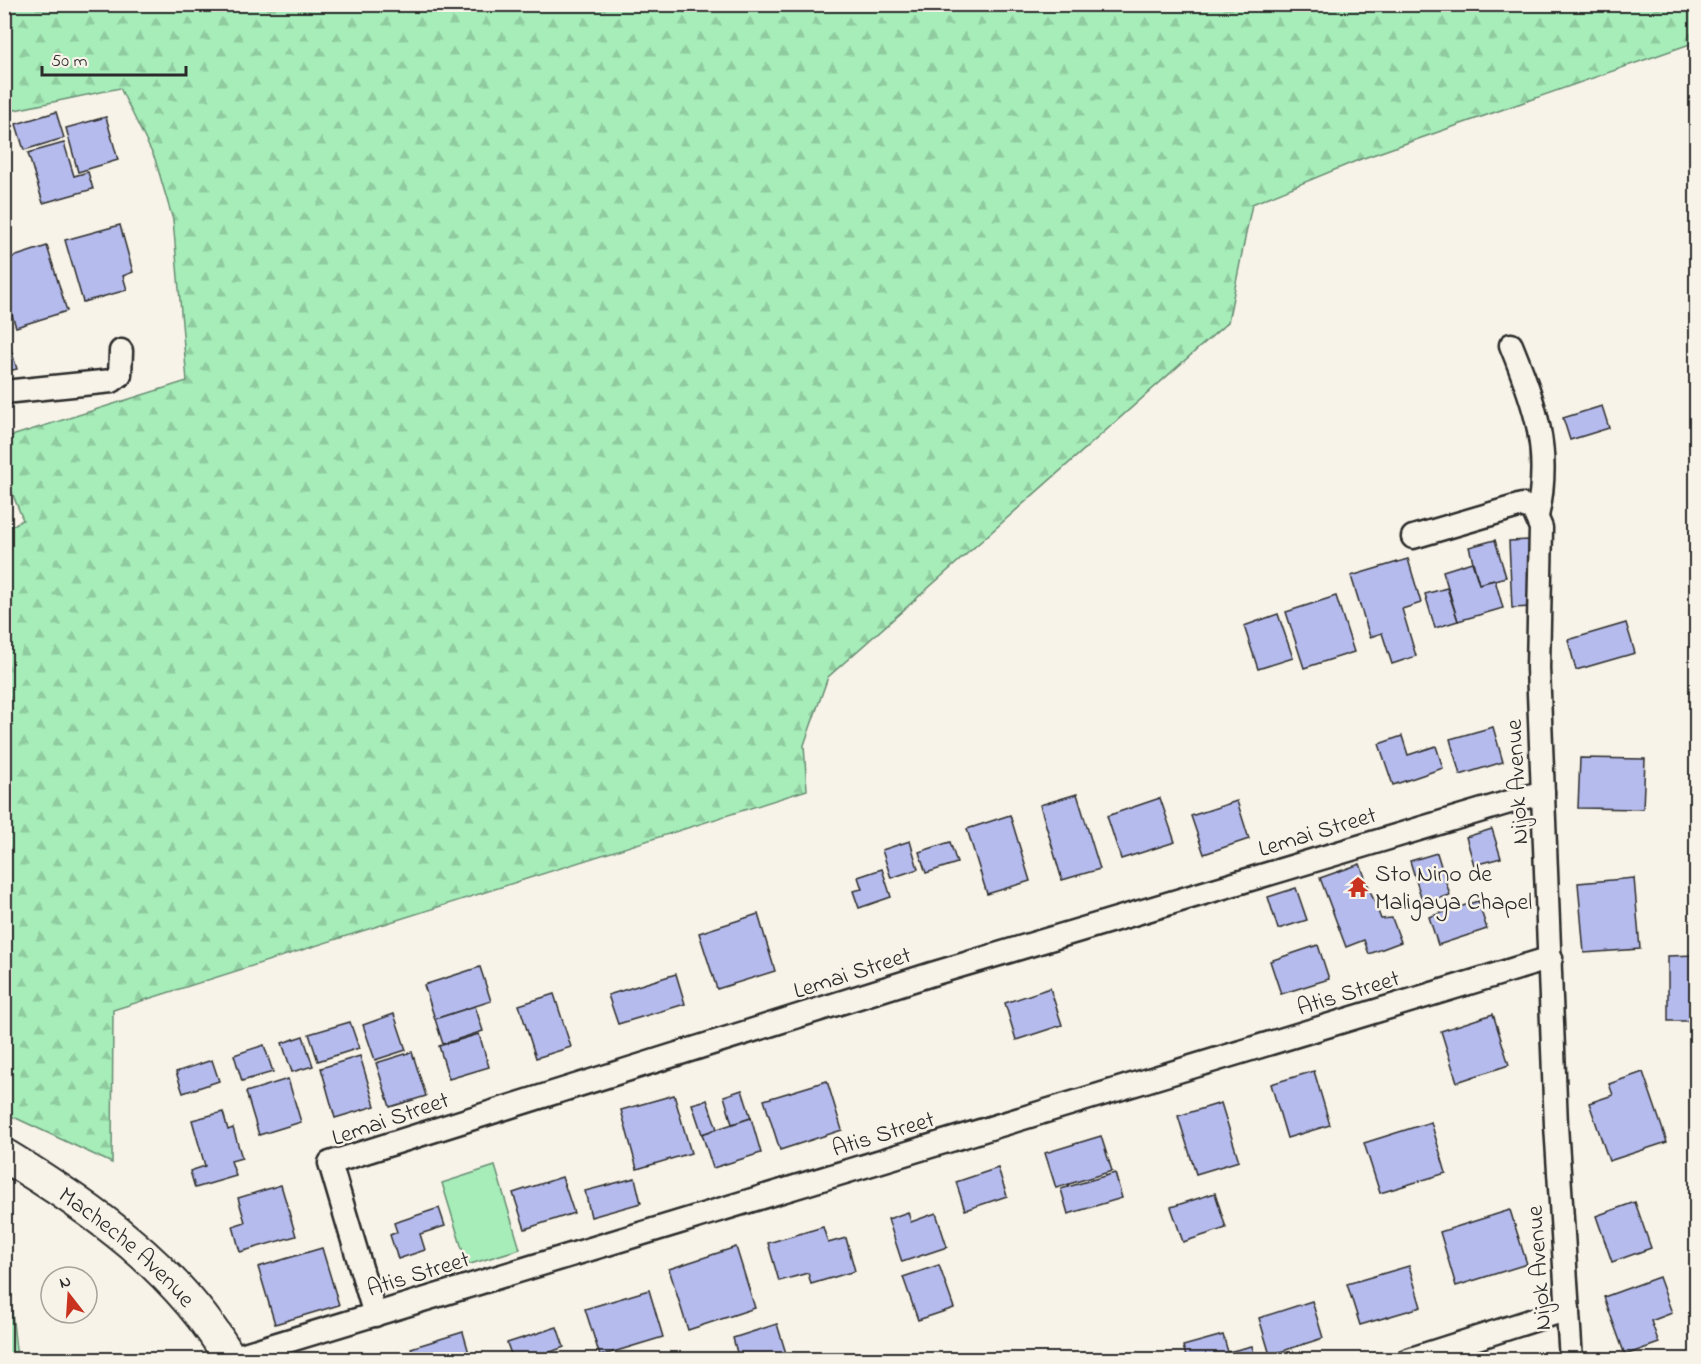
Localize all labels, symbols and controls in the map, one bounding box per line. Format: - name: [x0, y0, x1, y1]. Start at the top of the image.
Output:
- scale bar: [42, 39, 186, 77]
- text: 50 m: [51, 49, 88, 75]
- street label: Nijok Avenue: [1498, 718, 1539, 845]
- street label: Lemai Street: [1254, 799, 1381, 868]
- place label: Sto Nino de Maligaya Chapel: [1375, 858, 1532, 922]
- temple icon: Sto Nino de Maligaya Chapel: [1346, 875, 1370, 899]
- street label: Lemai Street: [789, 939, 916, 1010]
- street label: Atis Street: [1293, 962, 1404, 1027]
- street label: Lemai Street: [327, 1084, 454, 1157]
- street label: Atis Street: [828, 1103, 939, 1168]
- street label: Macheche Avenue: [51, 1179, 202, 1316]
- street label: Nijok Avenue: [1519, 1204, 1562, 1332]
- street label: Atis Street: [363, 1243, 474, 1308]
- north arrow: [39, 1265, 99, 1325]
- text: N: [57, 1269, 74, 1296]

